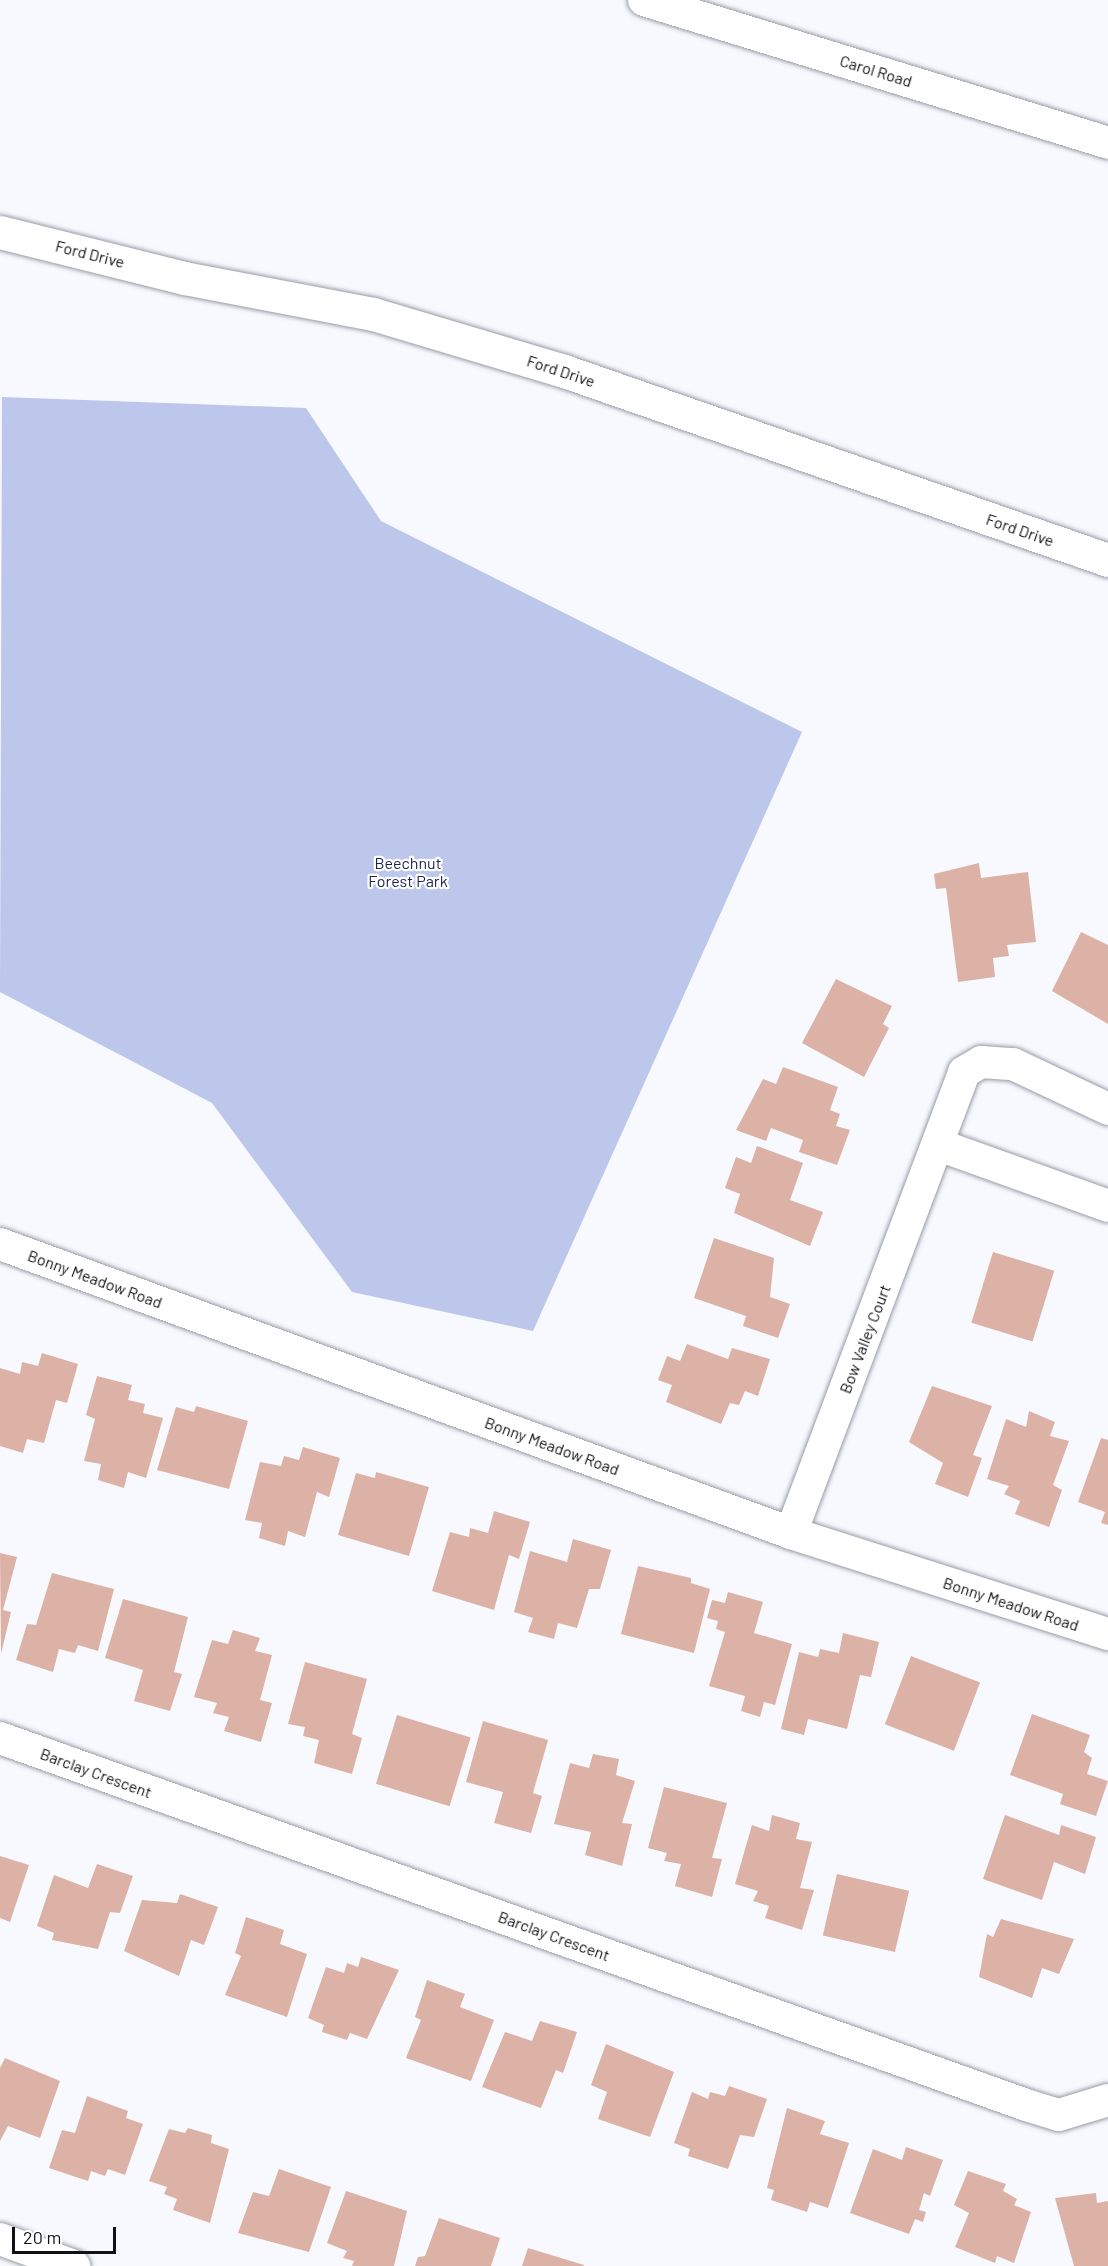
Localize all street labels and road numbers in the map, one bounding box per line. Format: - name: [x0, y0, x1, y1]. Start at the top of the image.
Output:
- street label: Carol Road: [838, 51, 914, 91]
- street label: Ford Drive: [53, 236, 127, 272]
- street label: Ford Drive: [525, 351, 597, 391]
- street label: Ford Drive: [984, 509, 1056, 551]
- street label: Bonny Meadow Road: [25, 1246, 165, 1312]
- street label: Bow Valley Court: [835, 1282, 895, 1396]
- street label: Bonny Meadow Road: [482, 1413, 622, 1479]
- street label: Bonny Meadow Road: [941, 1573, 1081, 1635]
- street label: Barclay Crescent: [38, 1744, 154, 1802]
- street label: Barclay Crescent: [496, 1907, 612, 1965]

